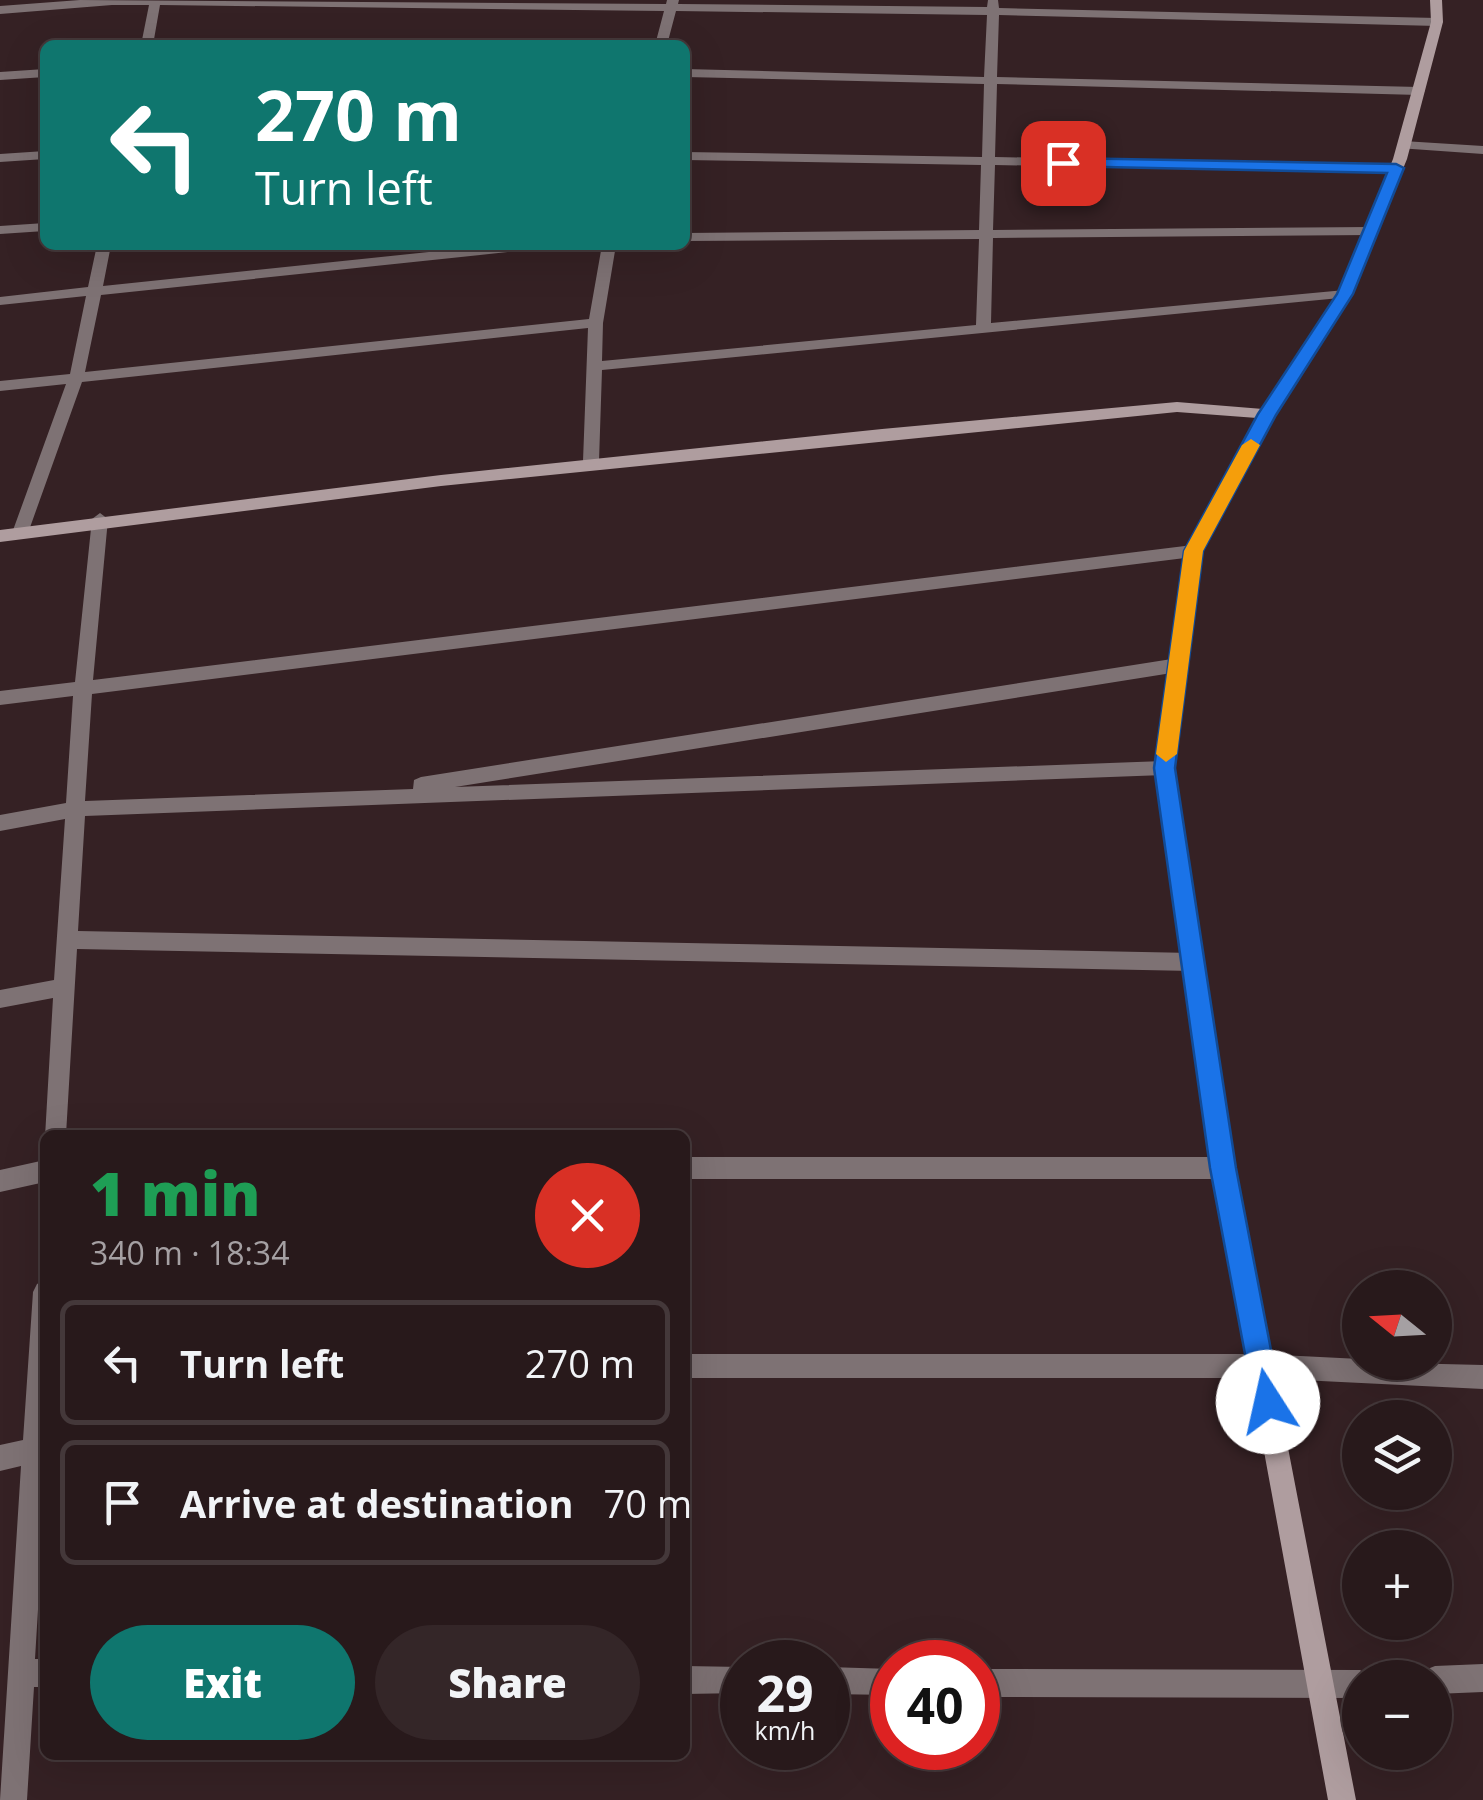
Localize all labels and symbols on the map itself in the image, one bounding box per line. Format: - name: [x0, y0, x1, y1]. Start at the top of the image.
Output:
- pin: [1021, 121, 1106, 206]
- north arrow: [1342, 1270, 1452, 1380]
- position arrow: [1216, 1350, 1320, 1454]
- speed limit sign: 40: [870, 1640, 1000, 1770]

